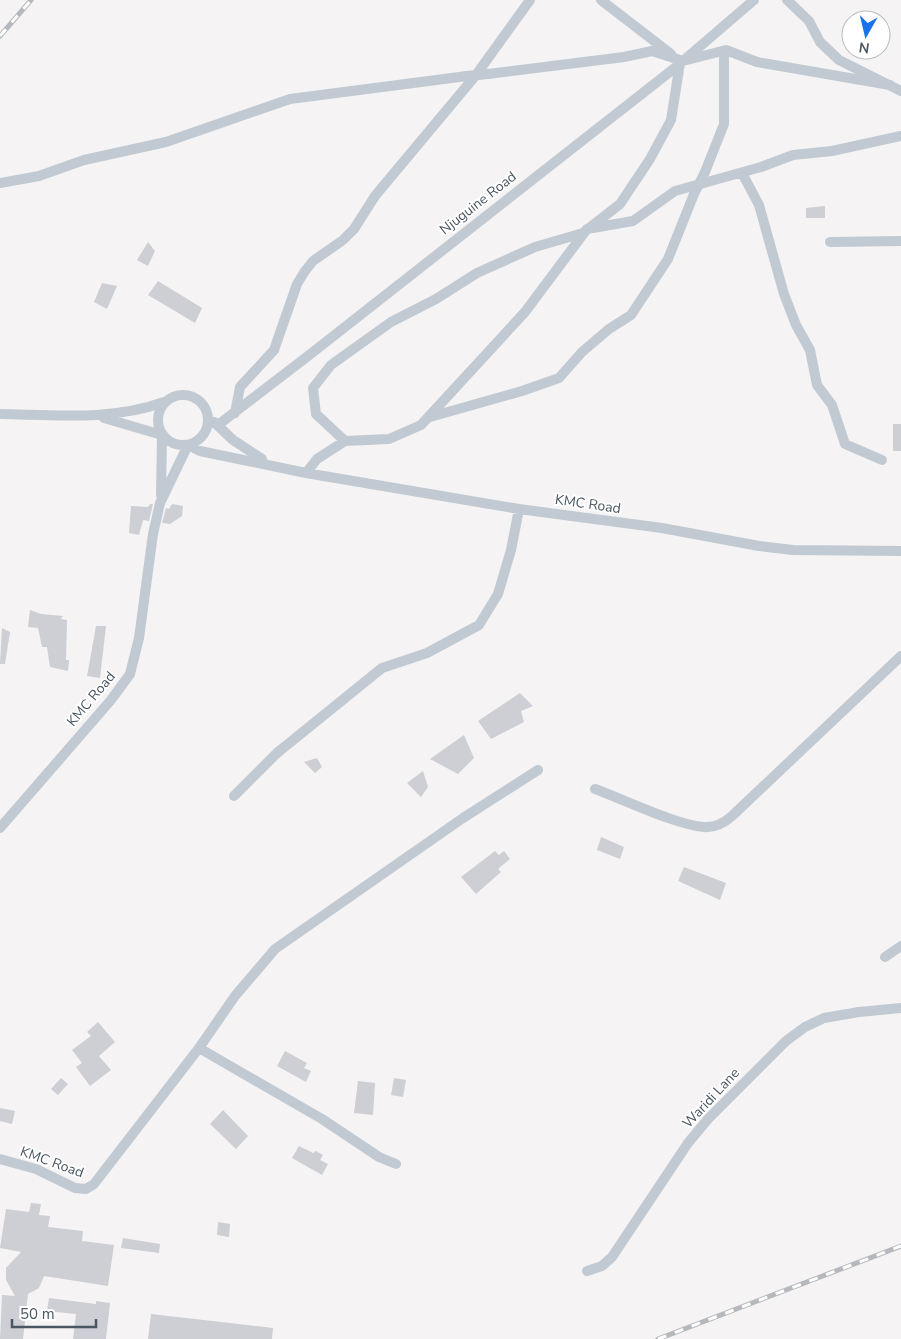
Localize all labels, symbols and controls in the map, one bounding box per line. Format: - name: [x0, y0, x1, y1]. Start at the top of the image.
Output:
- north arrow: [841, 10, 891, 60]
- text: N: [858, 37, 871, 58]
- street label: Njuguine Road: [436, 167, 520, 239]
- street label: KMC Road: [554, 490, 622, 518]
- street label: KMC Road: [62, 667, 120, 731]
- street label: Waridi Lane: [678, 1064, 744, 1132]
- street label: KMC Road: [18, 1142, 86, 1182]
- scale bar: [12, 1296, 96, 1328]
- text: 50 m: [20, 1304, 55, 1324]

